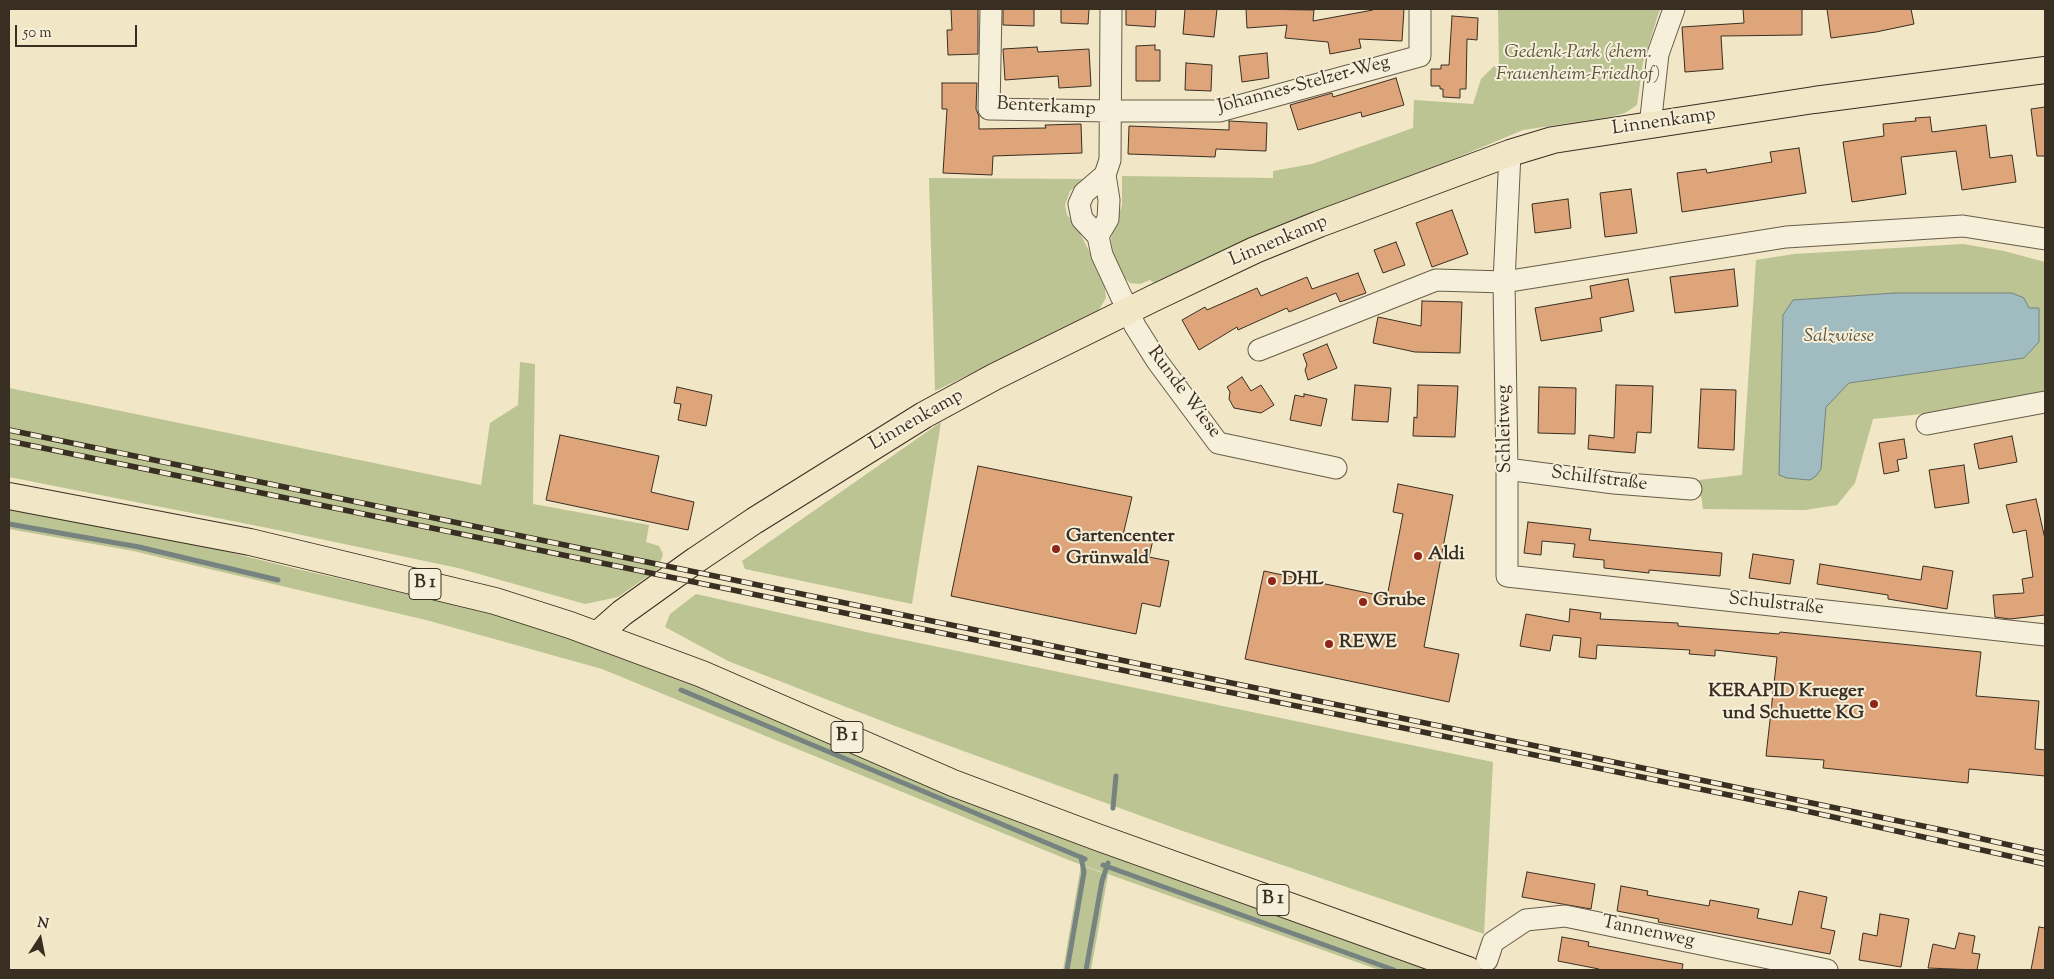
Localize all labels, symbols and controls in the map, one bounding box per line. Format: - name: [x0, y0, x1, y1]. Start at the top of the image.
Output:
- scale bar: [18, 15, 140, 47]
- text: 50 m: [23, 23, 52, 44]
- park label: Gedenk-Park (ehem. Frauenheim-Friedhof): [1496, 43, 1660, 87]
- street label: Johannes-Stelzer-Weg: [1215, 52, 1393, 120]
- street label: Benterkamp: [996, 94, 1096, 122]
- street label: Linnenkamp: [1611, 104, 1717, 142]
- street label: Linnenkamp: [1227, 211, 1331, 273]
- park label: Salzwiese: [1804, 327, 1874, 349]
- street label: Runde Wiese: [1141, 343, 1225, 443]
- street label: Linnenkamp: [866, 385, 968, 457]
- street label: Schleitweg: [1494, 385, 1518, 473]
- street label: Schilfstraße: [1550, 463, 1648, 497]
- place label: Gartencenter Grünwald: [1066, 527, 1175, 571]
- marker: Gartencenter Grünwald: [1050, 543, 1062, 555]
- place label: Aldi: [1428, 545, 1465, 567]
- marker: Aldi: [1412, 550, 1424, 562]
- road number: B 1: [409, 568, 441, 600]
- place label: DHL: [1282, 570, 1324, 592]
- marker: DHL: [1266, 575, 1278, 587]
- street label: Schulstraße: [1727, 589, 1825, 621]
- place label: Grube: [1373, 591, 1426, 613]
- marker: Grube: [1357, 596, 1369, 608]
- place label: REWE: [1339, 633, 1397, 655]
- marker: REWE: [1323, 638, 1335, 650]
- place label: KERAPID Krueger und Schuette KG: [1708, 682, 1864, 726]
- marker: KERAPID Krueger und Schuette KG: [1868, 698, 1880, 710]
- road number: B 1: [831, 722, 863, 752]
- road number: B 1: [1257, 884, 1289, 916]
- street label: Tannenweg: [1600, 912, 1696, 954]
- text: N: [35, 913, 50, 935]
- north arrow: [15, 914, 65, 964]

